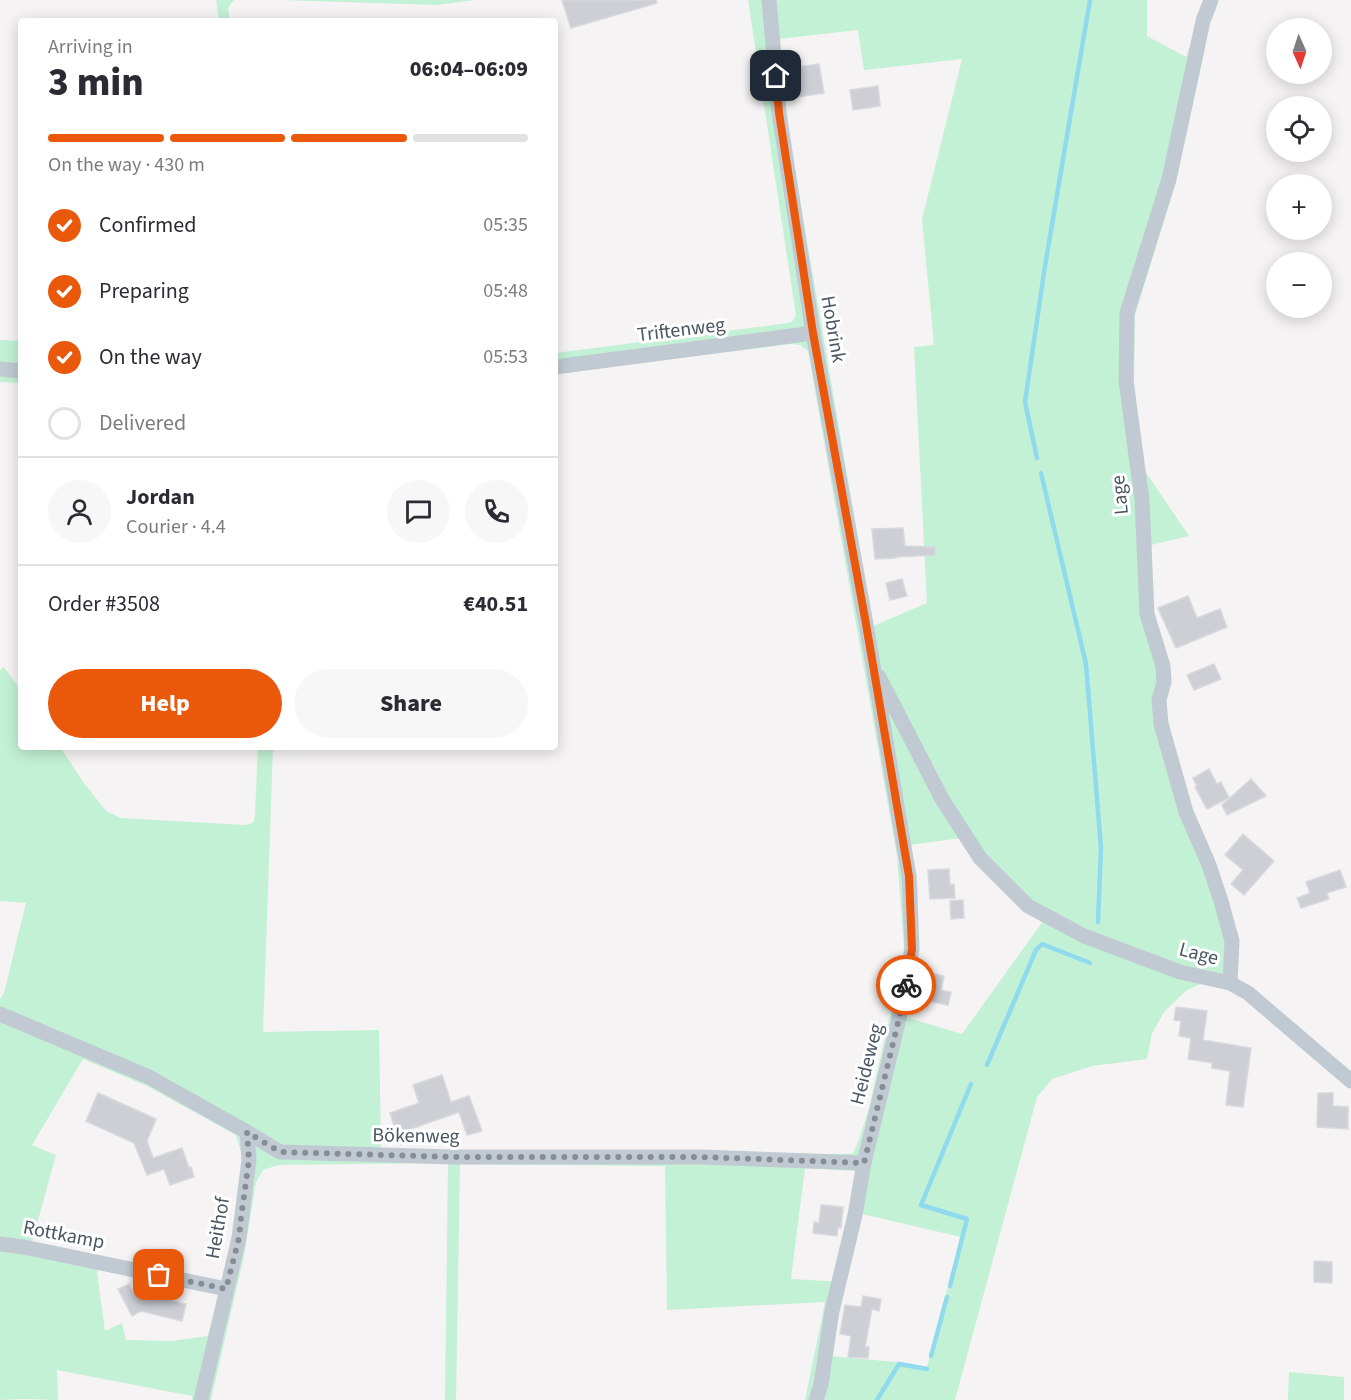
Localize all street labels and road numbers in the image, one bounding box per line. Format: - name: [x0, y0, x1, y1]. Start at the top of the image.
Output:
- street label: Hobrink: [813, 293, 853, 365]
- street label: Triftenweg: [636, 311, 727, 349]
- street label: Lage: [1104, 474, 1136, 516]
- street label: Lage: [1176, 935, 1222, 973]
- street label: Heideweg: [843, 1021, 891, 1108]
- street label: Bökenweg: [372, 1121, 460, 1151]
- street label: Heithof: [199, 1194, 237, 1261]
- street label: Rottkamp: [21, 1213, 107, 1257]

